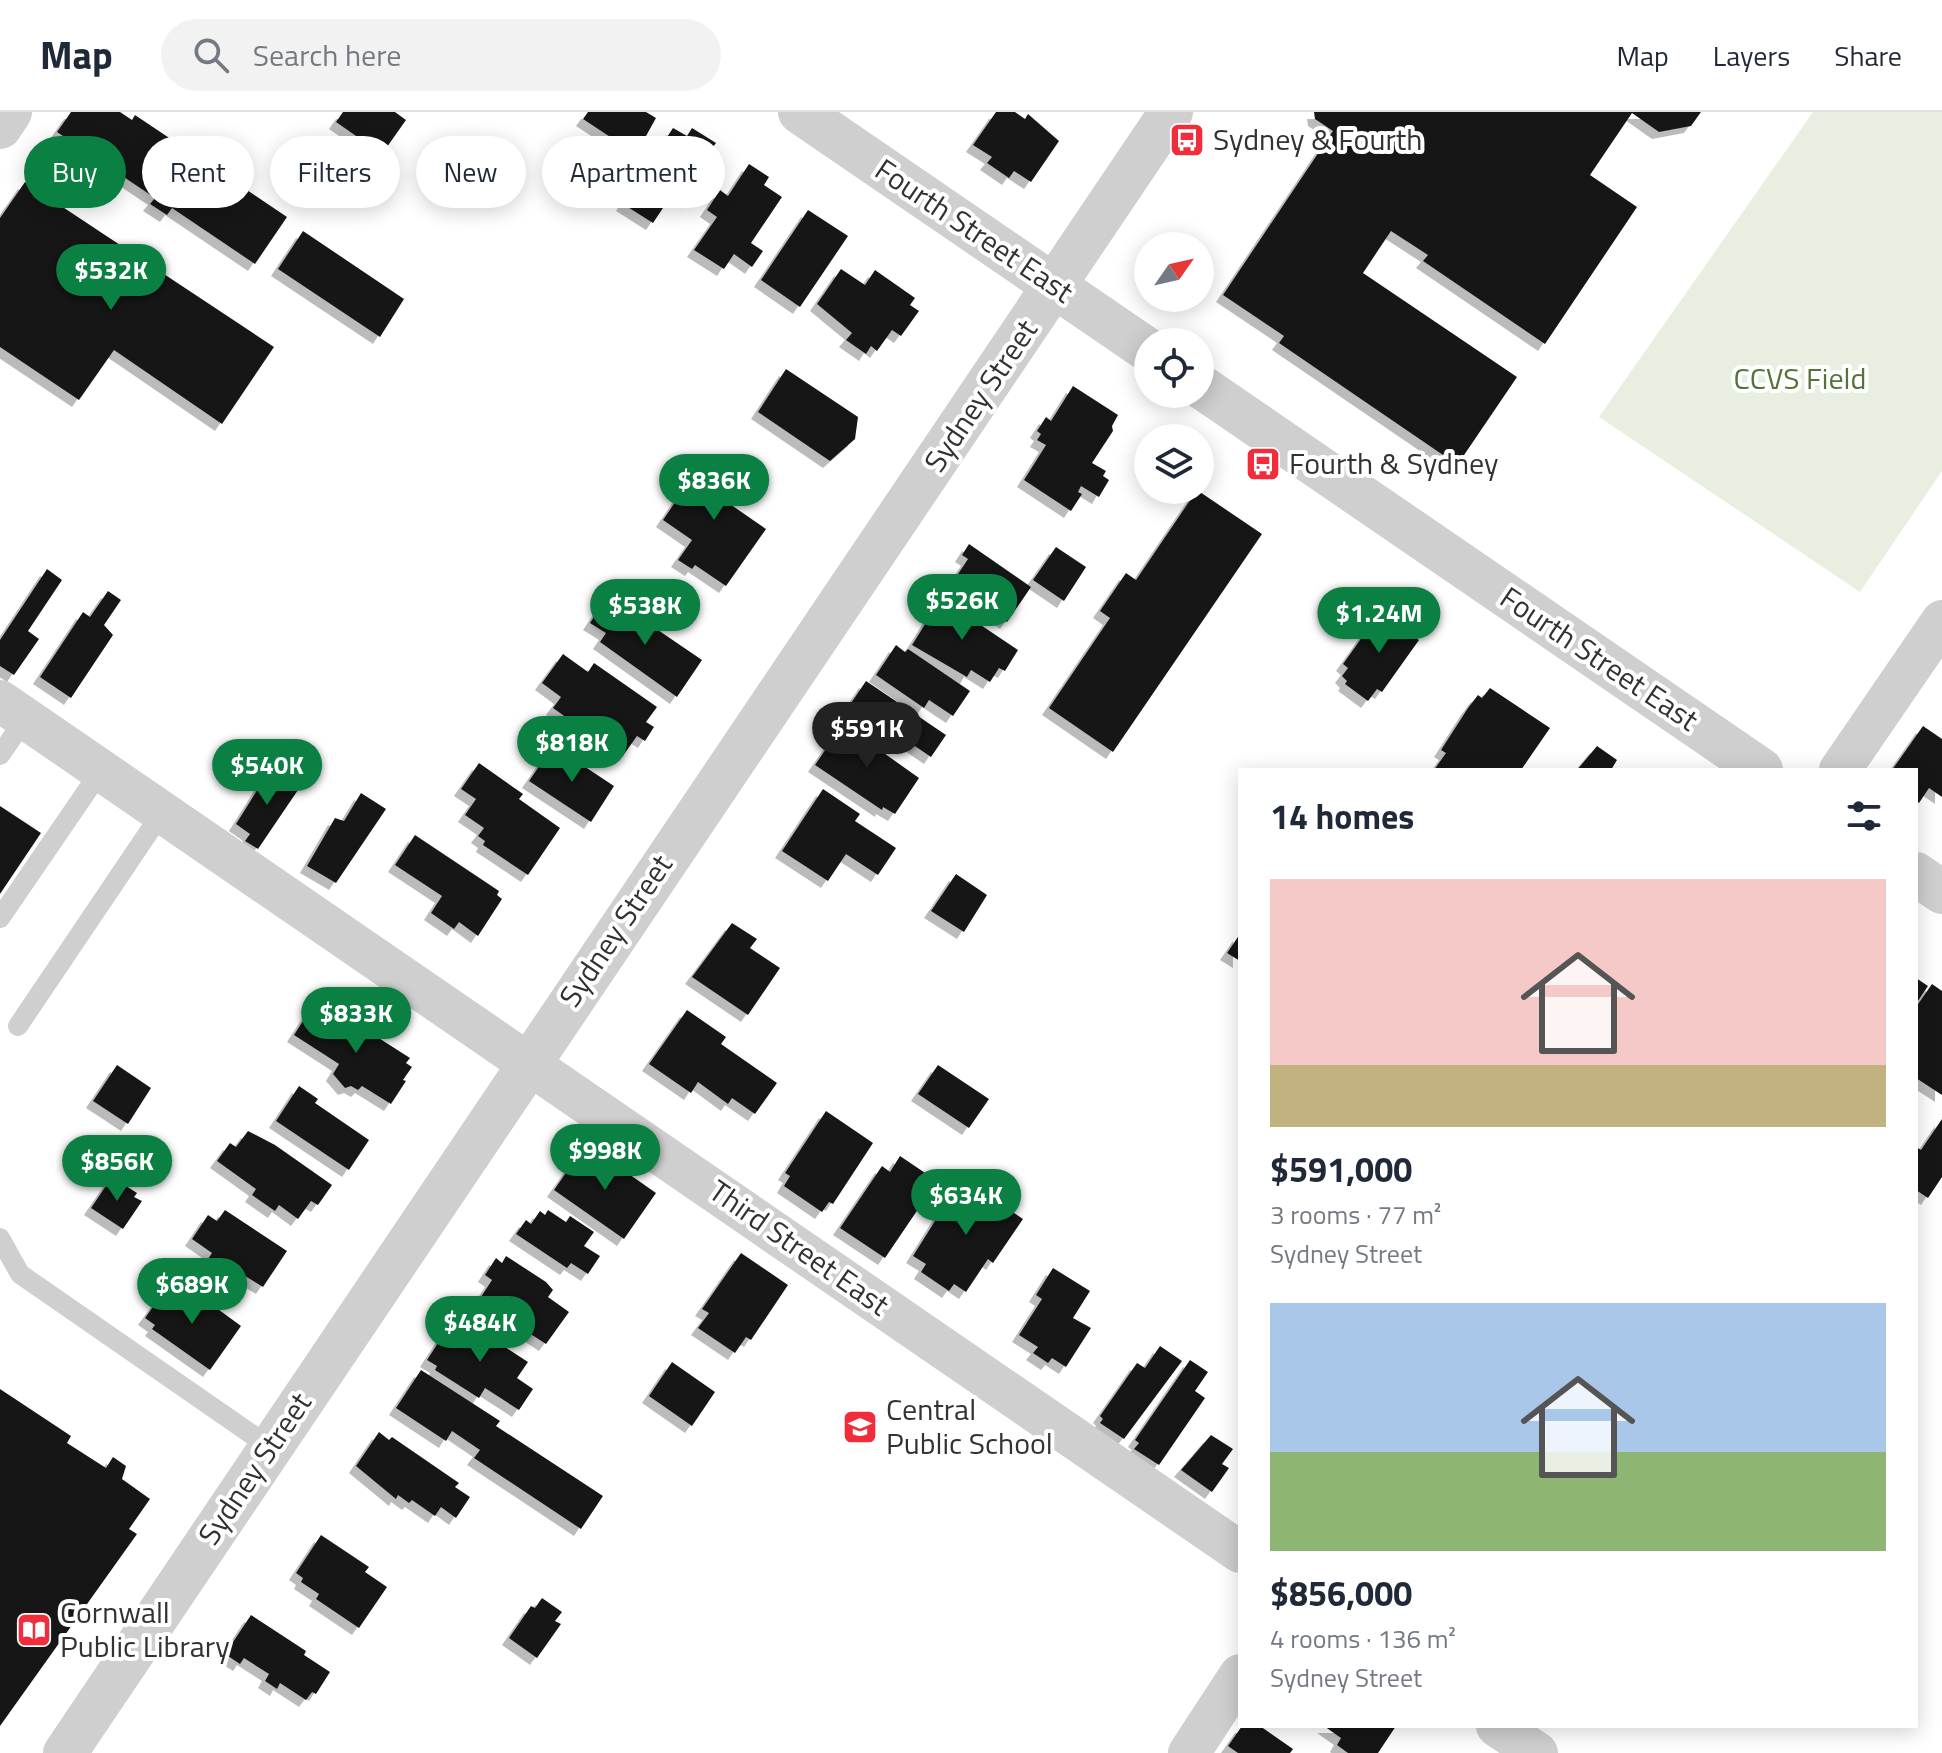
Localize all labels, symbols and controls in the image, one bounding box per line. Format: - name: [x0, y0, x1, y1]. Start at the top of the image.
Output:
- search box: [161, 19, 721, 91]
- text: Map: [40, 26, 113, 84]
- text: Search here: [253, 32, 402, 78]
- icon: search: [189, 33, 233, 77]
- text: Map: [1616, 34, 1669, 77]
- text: Layers: [1713, 34, 1790, 77]
- text: Share: [1834, 34, 1902, 77]
- place label: Sydney & Fourth: [1213, 116, 1422, 162]
- bus stop icon: Sydney & Fourth: [1168, 121, 1206, 159]
- chip: Buy: [24, 136, 126, 208]
- chip: Rent: [142, 136, 254, 208]
- chip: Filters: [270, 136, 400, 208]
- chip: New: [416, 136, 526, 208]
- chip: Apartment: [542, 136, 725, 208]
- street label: Fourth Street East: [866, 147, 1083, 314]
- north arrow: [1134, 232, 1214, 312]
- map controls: [1134, 232, 1214, 504]
- pin: $532K: [55, 244, 167, 312]
- text: $532K: [74, 250, 148, 289]
- street label: Sydney Street: [912, 309, 1049, 481]
- button: locate: [1134, 328, 1214, 408]
- park label: CCVS Field: [1734, 355, 1866, 401]
- button: layers: [1134, 424, 1214, 504]
- place label: Fourth & Sydney: [1289, 440, 1498, 486]
- bus stop icon: Fourth & Sydney: [1244, 445, 1282, 483]
- pin: $836K: [658, 454, 770, 522]
- text: $836K: [677, 460, 751, 499]
- pin: $526K: [906, 574, 1018, 642]
- street label: Fourth Street East: [1491, 575, 1708, 742]
- pin: $538K: [589, 579, 701, 647]
- text: $526K: [925, 580, 999, 619]
- text: $538K: [608, 585, 682, 624]
- pin: $1.24M: [1314, 587, 1444, 655]
- text: $1.24M: [1335, 593, 1423, 632]
- pin: $591K: [811, 702, 923, 770]
- text: $591K: [830, 708, 904, 747]
- pin: $818K: [516, 716, 628, 784]
- text: $818K: [535, 722, 609, 761]
- pin: $540K: [211, 739, 323, 807]
- text: $540K: [230, 745, 304, 784]
- text: 14 homes: [1270, 790, 1414, 842]
- icon: filters: [1842, 794, 1886, 838]
- street label: Sydney Street: [547, 844, 684, 1016]
- icon: home: [1506, 931, 1650, 1075]
- pin: $833K: [300, 987, 412, 1055]
- text: $833K: [319, 993, 393, 1032]
- pin: $998K: [549, 1124, 661, 1192]
- text: $998K: [568, 1130, 642, 1169]
- pin: $856K: [61, 1135, 173, 1203]
- text: $856K: [80, 1141, 154, 1180]
- text: $591,000: [1270, 1143, 1412, 1195]
- street label: Third Street East: [700, 1168, 900, 1327]
- pin: $634K: [910, 1169, 1022, 1237]
- text: $634K: [929, 1175, 1003, 1214]
- text: 3 rooms · 77 m²: [1270, 1195, 1441, 1234]
- text: Sydney Street: [1270, 1234, 1422, 1273]
- pin: $689K: [136, 1258, 248, 1326]
- text: $689K: [155, 1264, 229, 1303]
- pin: $484K: [424, 1296, 536, 1364]
- text: $484K: [443, 1302, 517, 1341]
- icon: home: [1506, 1355, 1650, 1499]
- street label: Sydney Street: [186, 1382, 323, 1554]
- place label: Central Public School: [886, 1386, 1053, 1466]
- school or university icon: Central Public School: [841, 1408, 879, 1446]
- text: $856,000: [1270, 1567, 1412, 1619]
- place label: Cornwall Public Library: [60, 1589, 230, 1669]
- library icon: Cornwall Public Library: [15, 1611, 53, 1649]
- text: 4 rooms · 136 m²: [1270, 1619, 1456, 1658]
- text: Sydney Street: [1270, 1658, 1422, 1697]

